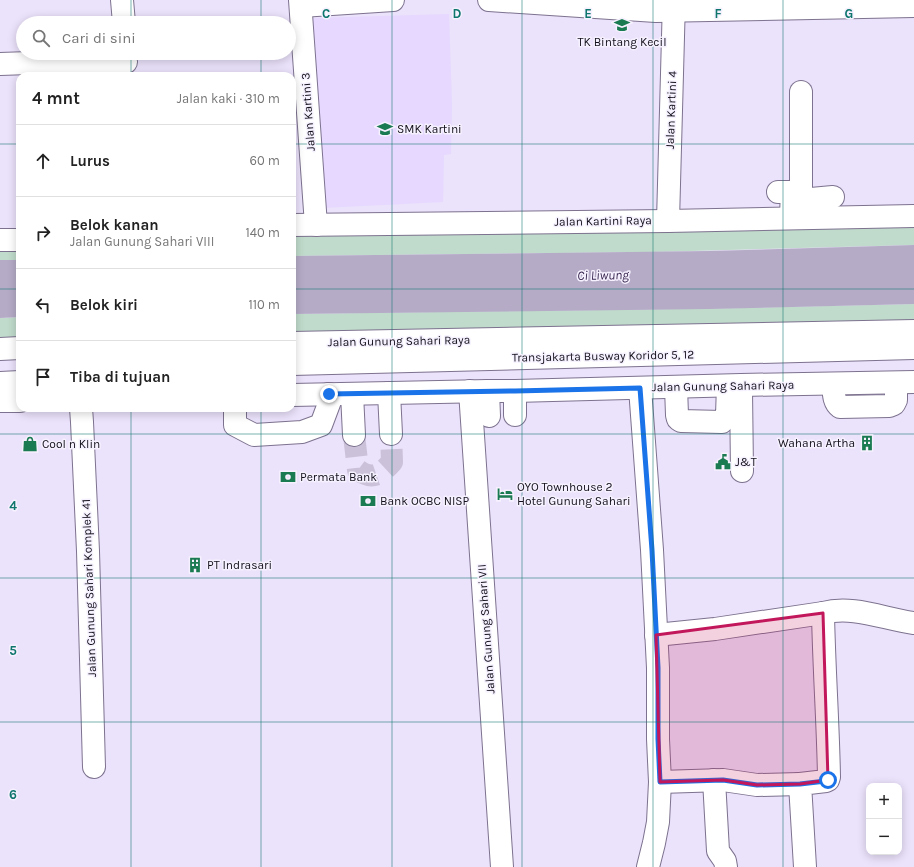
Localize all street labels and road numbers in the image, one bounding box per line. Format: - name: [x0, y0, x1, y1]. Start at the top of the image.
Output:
- street label: Jalan Kartini 4: [663, 70, 679, 149]
- street label: Jalan Kartini 3: [298, 72, 318, 152]
- street label: Jalan Kartini Raya: [554, 213, 652, 229]
- street label: Jalan Gunung Sahari Raya: [328, 333, 470, 349]
- street label: Transjakarta Busway Koridor 5, 12: [512, 347, 694, 365]
- street label: Jalan Gunung Sahari Raya: [652, 378, 794, 394]
- street label: Jalan Gunung Sahari Komplek 41: [79, 499, 99, 677]
- street label: Jalan Gunung Sahari VII: [474, 564, 498, 694]

